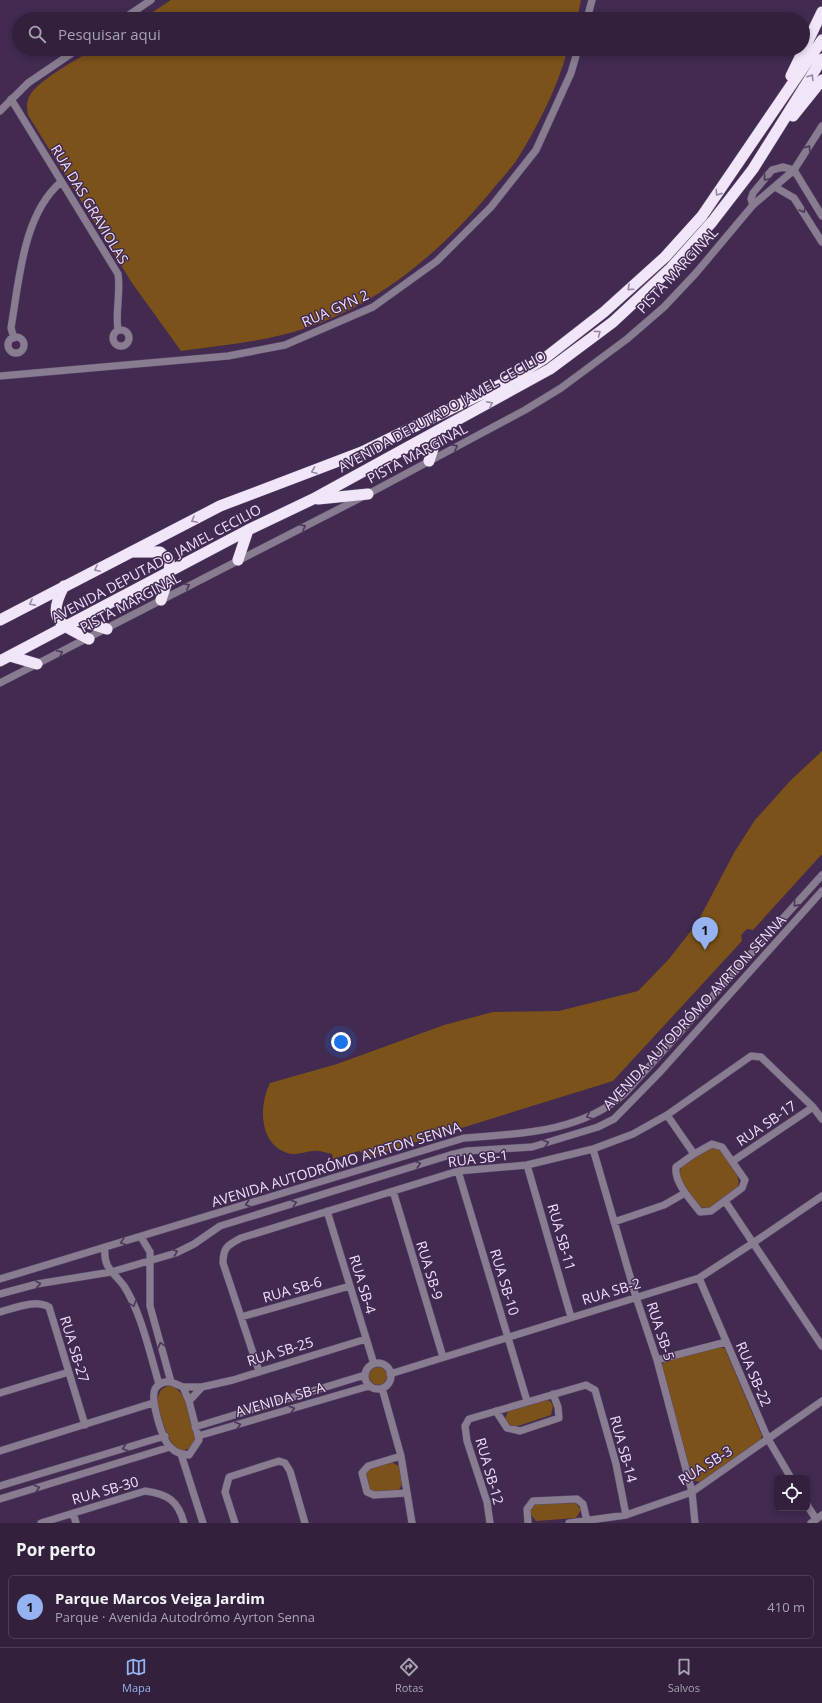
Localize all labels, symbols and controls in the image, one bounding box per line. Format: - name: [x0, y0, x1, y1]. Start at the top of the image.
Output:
- search box: [12, 12, 810, 56]
- icon: search: [26, 23, 48, 45]
- text: Pesquisar aqui: [58, 24, 161, 44]
- one-way arrow: [806, 74, 813, 81]
- street label: RUA DAS GRAVIOLAS: [47, 141, 133, 267]
- one-way arrow: [803, 145, 811, 152]
- one-way arrow: [763, 173, 770, 180]
- one-way arrow: [715, 189, 723, 196]
- one-way arrow: [798, 206, 805, 213]
- street label: PISTA MARGINAL: [632, 223, 722, 317]
- one-way arrow: [628, 283, 635, 290]
- street label: RUA GYN 2: [298, 285, 372, 331]
- one-way arrow: [594, 331, 601, 338]
- street label: AVENIDA DEPUTADO JAMEL CECILIO: [335, 346, 550, 476]
- one-way arrow: [486, 401, 493, 408]
- street label: PISTA MARGINAL: [363, 419, 471, 487]
- one-way arrow: [451, 444, 458, 452]
- one-way arrow: [310, 466, 317, 474]
- street label: AVENIDA DEPUTADO JAMEL CECILIO: [48, 499, 264, 627]
- one-way arrow: [190, 515, 198, 523]
- one-way arrow: [299, 524, 306, 532]
- one-way arrow: [94, 565, 102, 572]
- street label: PISTA MARGINAL: [76, 568, 184, 636]
- one-way arrow: [183, 583, 190, 591]
- one-way arrow: [29, 598, 36, 606]
- one-way arrow: [55, 650, 63, 658]
- one-way arrow: [793, 899, 800, 907]
- street label: AVENIDA AUTODRÓMO AYRTON SENNA: [598, 910, 790, 1114]
- pin: 1: [692, 917, 718, 950]
- your location: [331, 1032, 351, 1052]
- street label: RUA SB-17: [732, 1096, 800, 1150]
- one-way arrow: [585, 1111, 592, 1119]
- street label: AVENIDA AUTODRÓMO AYRTON SENNA: [209, 1117, 463, 1211]
- one-way arrow: [542, 1139, 549, 1148]
- street label: RUA SB-1: [447, 1145, 509, 1171]
- one-way arrow: [415, 1161, 422, 1169]
- one-way arrow: [244, 1199, 251, 1208]
- one-way arrow: [290, 1199, 297, 1208]
- street label: RUA SB-11: [543, 1201, 581, 1273]
- one-way arrow: [120, 1237, 127, 1246]
- street label: RUA SB-9: [412, 1238, 448, 1302]
- street label: RUA SB-10: [486, 1246, 524, 1318]
- one-way arrow: [171, 1249, 178, 1257]
- street label: RUA SB-4: [345, 1252, 381, 1316]
- street label: RUA SB-6: [260, 1272, 324, 1306]
- street label: RUA SB-2: [579, 1273, 643, 1309]
- one-way arrow: [35, 1280, 41, 1289]
- street label: RUA SB-5: [643, 1299, 679, 1363]
- one-way arrow: [129, 1300, 137, 1307]
- street label: RUA SB-27: [56, 1313, 94, 1385]
- street label: RUA SB-25: [244, 1332, 316, 1370]
- street label: RUA SB-22: [732, 1339, 776, 1409]
- one-way arrow: [157, 1341, 166, 1348]
- street label: AVENIDA SB-A: [233, 1377, 327, 1421]
- one-way arrow: [289, 1405, 296, 1414]
- street label: RUA SB-14: [606, 1413, 642, 1485]
- one-way arrow: [235, 1421, 242, 1430]
- street label: RUA SB-12: [471, 1435, 509, 1507]
- street label: RUA SB-3: [674, 1441, 736, 1489]
- one-way arrow: [122, 1443, 129, 1452]
- street label: RUA SB-30: [69, 1471, 141, 1509]
- map controls: [774, 1475, 810, 1511]
- button: locate: [774, 1475, 810, 1511]
- one-way arrow: [34, 1484, 41, 1493]
- text: Por perto: [16, 1538, 96, 1561]
- text: Parque Marcos Veiga Jardim: [55, 1588, 265, 1608]
- text: 1: [26, 1598, 34, 1616]
- text: 410 m: [767, 1598, 805, 1616]
- text: Parque · Avenida Autodrómo Ayrton Senna: [55, 1608, 315, 1626]
- tab: Mapa: [122, 1656, 151, 1695]
- tab: Rotas: [395, 1656, 424, 1695]
- tab: Salvos: [668, 1656, 700, 1695]

